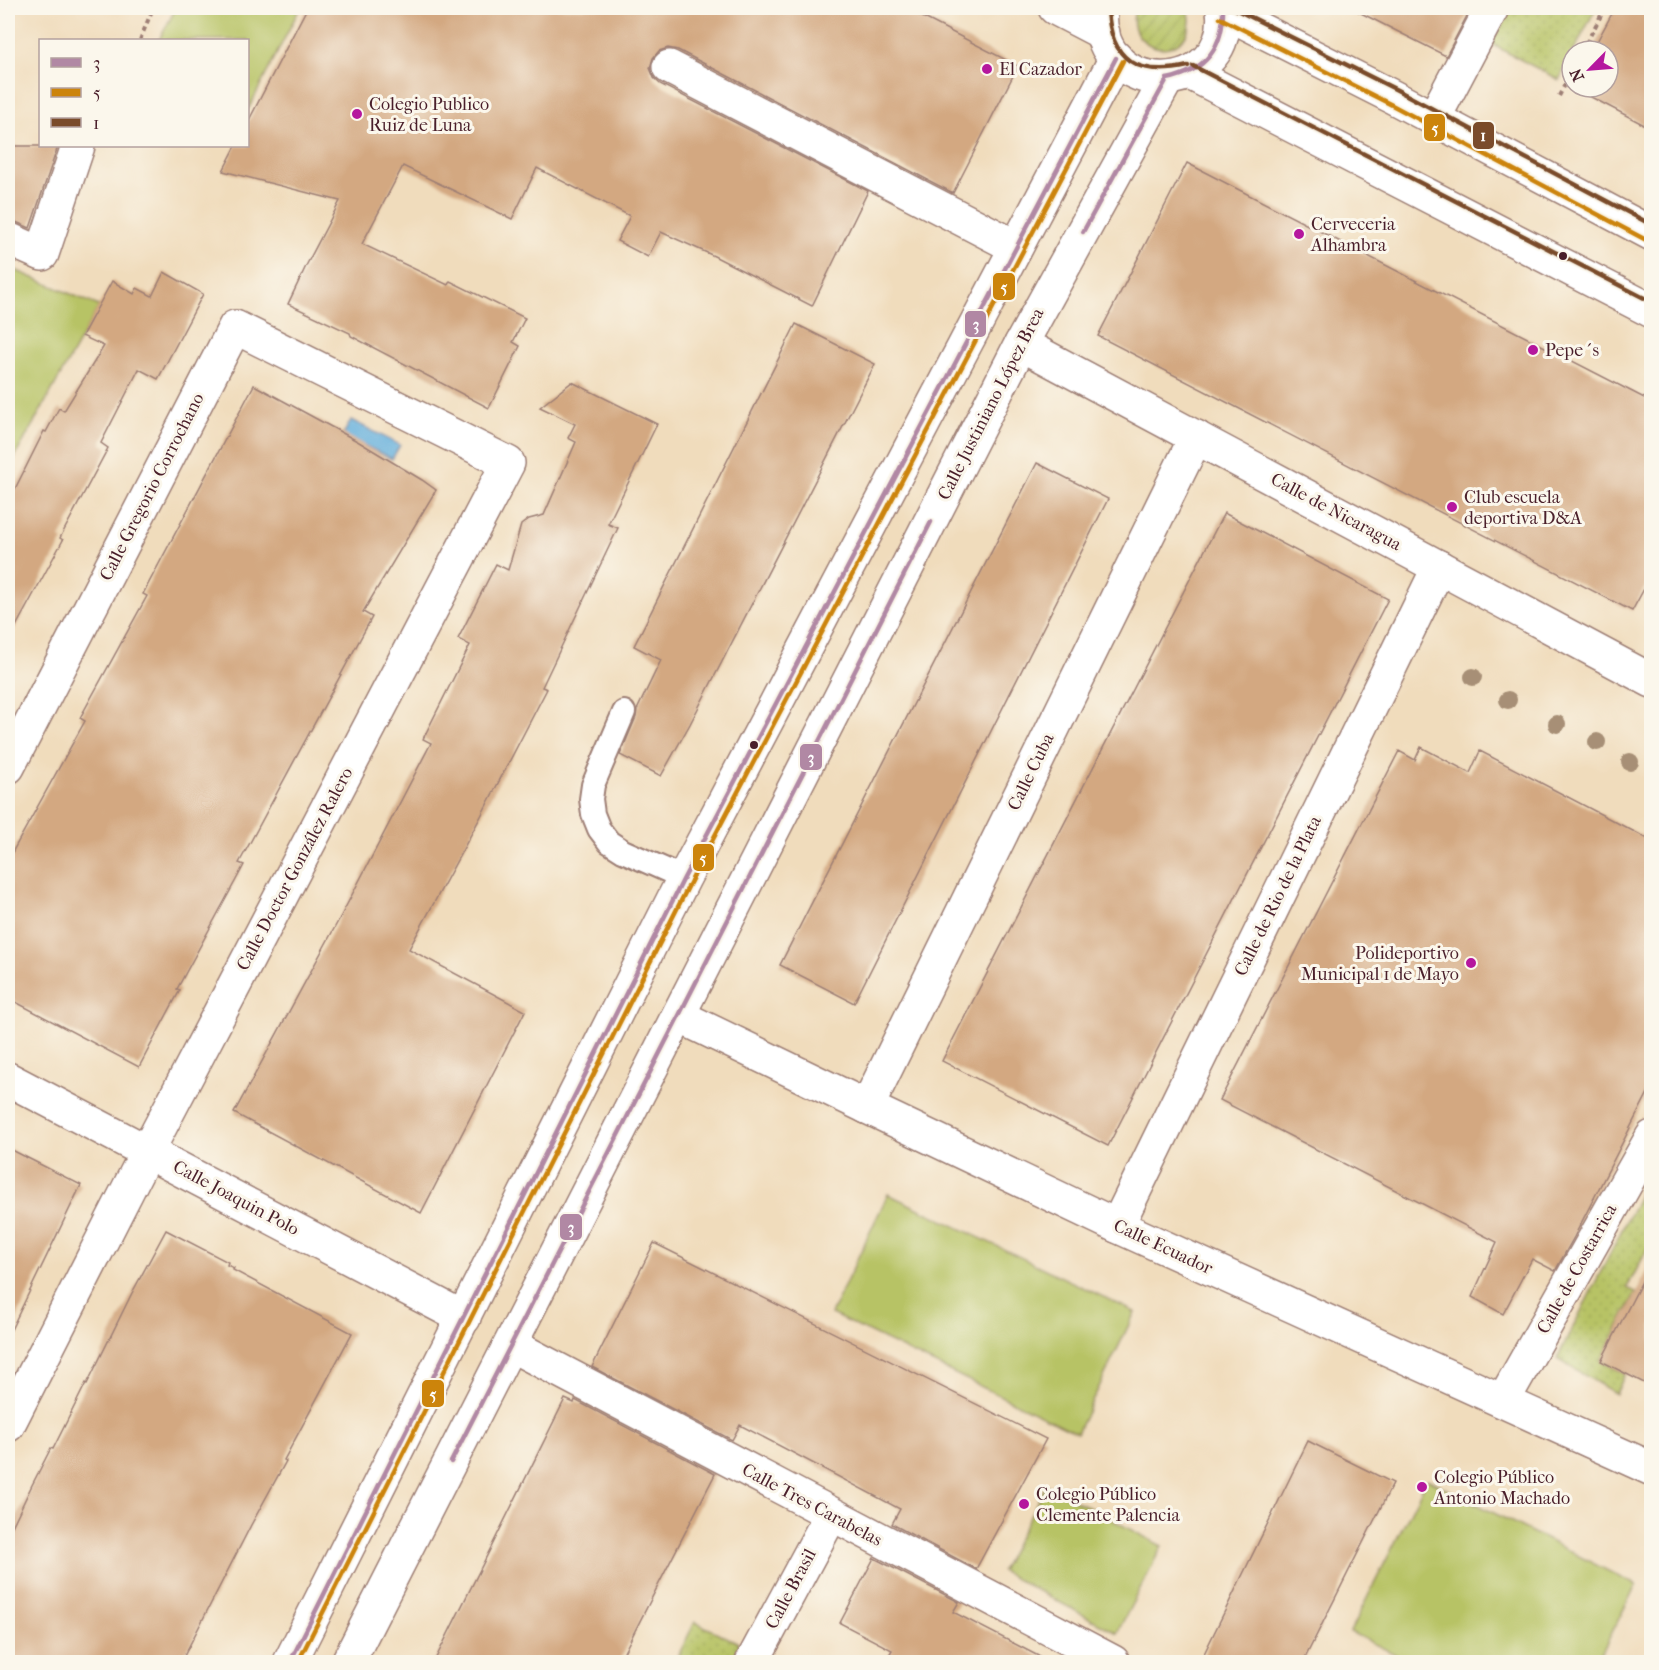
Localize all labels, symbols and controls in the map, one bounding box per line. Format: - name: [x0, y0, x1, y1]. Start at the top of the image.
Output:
- legend: [39, 39, 249, 147]
- north arrow: [1560, 39, 1620, 99]
- text: 3: [93, 53, 100, 74]
- place label: El Cazador: [999, 59, 1082, 80]
- marker: El Cazador: [980, 62, 994, 76]
- text: N: [1565, 65, 1588, 85]
- text: 5: [93, 83, 101, 104]
- place label: Colegio Publico Ruiz de Luna: [369, 94, 489, 136]
- marker: Colegio Publico Ruiz de Luna: [350, 107, 364, 121]
- text: 1: [93, 113, 99, 134]
- line badge: 5: [1423, 113, 1446, 142]
- text: 5: [1432, 119, 1439, 138]
- line badge: 1: [1472, 121, 1495, 150]
- text: 1: [1480, 126, 1486, 145]
- place label: Cerveceria Alhambra: [1310, 214, 1396, 256]
- marker: Cerveceria Alhambra: [1292, 227, 1306, 241]
- unlabelled marker: [1557, 250, 1569, 262]
- line badge: 5: [992, 272, 1016, 301]
- text: 5: [1001, 278, 1008, 297]
- street label: Calle Justiniano López Brea: [933, 304, 1049, 503]
- line badge: 3: [964, 310, 987, 338]
- text: 3: [973, 315, 979, 335]
- place label: Pepe´s: [1545, 340, 1600, 361]
- marker: Pepe´s: [1526, 343, 1540, 357]
- street label: Calle Gregorio Corrochano: [95, 390, 209, 584]
- street label: Calle de Nicaragua: [1267, 469, 1406, 556]
- place label: Club escuela deportiva D&A: [1464, 487, 1582, 529]
- marker: Club escuela deportiva D&A: [1445, 500, 1459, 514]
- street label: Calle Cuba: [1003, 729, 1059, 814]
- unlabelled marker: [748, 739, 760, 751]
- line badge: 3: [799, 743, 823, 771]
- text: 3: [808, 748, 814, 768]
- street label: Calle Doctor González Ralero: [232, 764, 358, 974]
- street label: Calle de Rio de la Plata: [1230, 812, 1326, 979]
- line badge: 5: [692, 843, 715, 872]
- text: 5: [700, 849, 707, 868]
- place label: Polideportivo Municipal 1 de Mayo: [1301, 943, 1459, 985]
- marker: Polideportivo Municipal 1 de Mayo: [1464, 956, 1478, 970]
- street label: Calle Joaquin Polo: [170, 1156, 302, 1240]
- street label: Calle de Costarrica: [1533, 1200, 1622, 1338]
- line badge: 3: [559, 1213, 583, 1241]
- street label: Calle Ecuador: [1110, 1215, 1216, 1279]
- text: 3: [568, 1218, 574, 1238]
- line badge: 5: [421, 1379, 445, 1408]
- text: 5: [430, 1385, 437, 1404]
- street label: Calle Tres Carabelas: [738, 1459, 886, 1551]
- place label: Colegio Público Antonio Machado: [1433, 1467, 1570, 1509]
- marker: Colegio Público Antonio Machado: [1415, 1480, 1429, 1494]
- place label: Colegio Público Clemente Palencia: [1036, 1484, 1181, 1526]
- marker: Colegio Público Clemente Palencia: [1017, 1497, 1031, 1511]
- street label: Calle Brasil: [761, 1545, 821, 1633]

